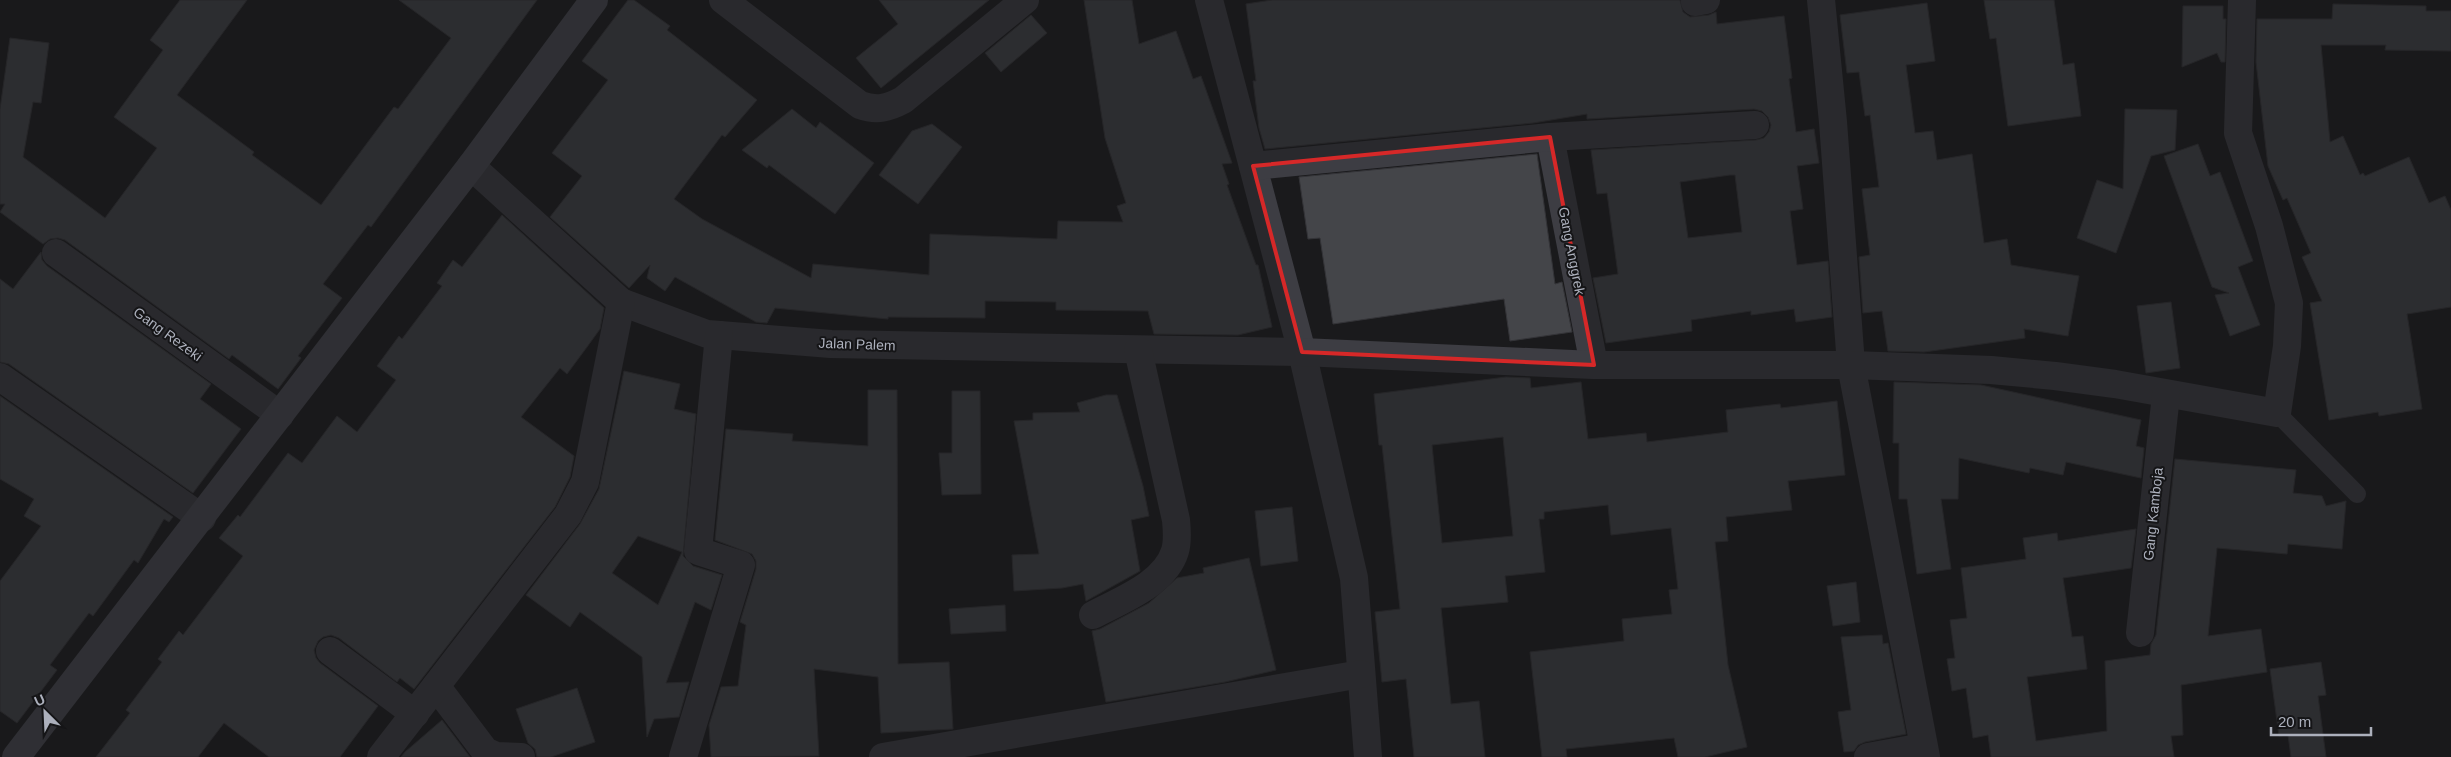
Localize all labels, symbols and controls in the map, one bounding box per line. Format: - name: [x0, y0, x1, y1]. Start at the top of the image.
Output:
- street label: Gang Anggrek: [1556, 206, 1589, 297]
- street label: Gang Rezeki: [131, 304, 205, 364]
- street label: Jalan Palem: [818, 335, 896, 353]
- street label: Gang Kamboja: [2140, 467, 2166, 561]
- north arrow: [20, 687, 70, 737]
- text: U: [32, 691, 48, 709]
- scale bar: [2271, 704, 2371, 736]
- text: 20 m: [2278, 713, 2311, 730]

